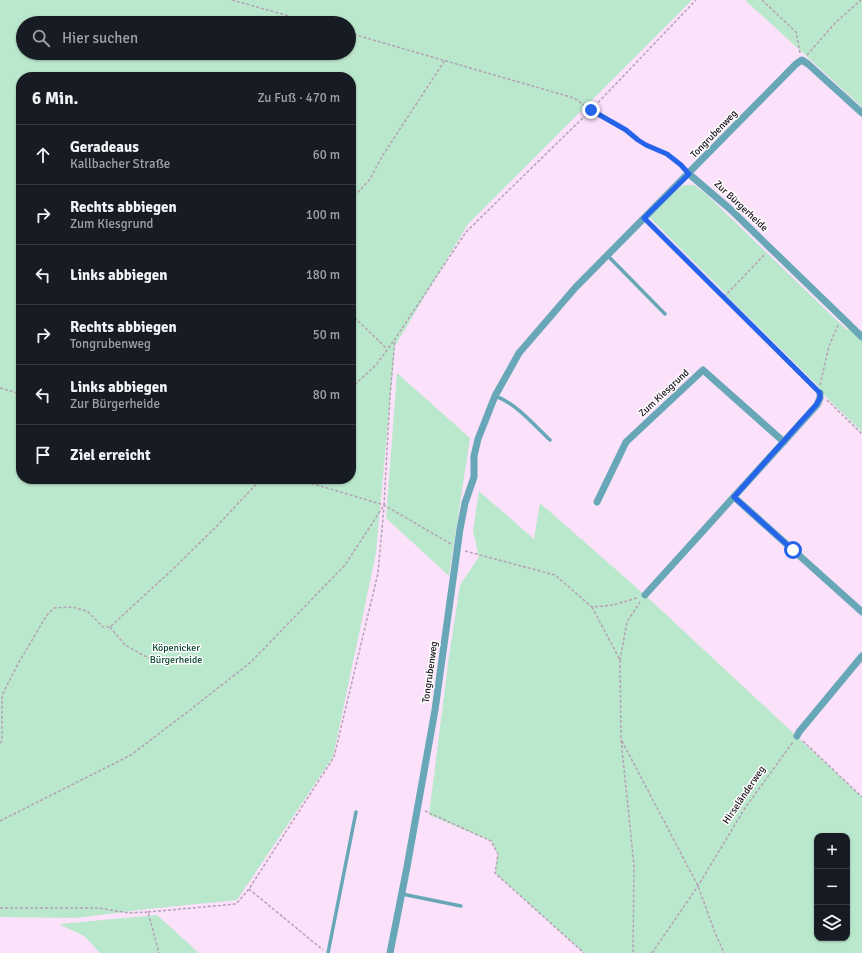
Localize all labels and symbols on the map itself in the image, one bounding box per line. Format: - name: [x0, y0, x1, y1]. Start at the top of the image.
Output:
- route end: [582, 101, 600, 119]
- street label: Tongrubenweg: [688, 107, 740, 161]
- street label: Zur Bürgerheide: [712, 178, 770, 234]
- street label: Zum Kiesgrund: [636, 367, 692, 419]
- route start: [784, 541, 802, 559]
- street label: Tongrubenweg: [420, 640, 440, 704]
- park label: Köpenicker Bürgerheide: [150, 642, 202, 666]
- street label: Hirseländerweg: [720, 764, 768, 826]

